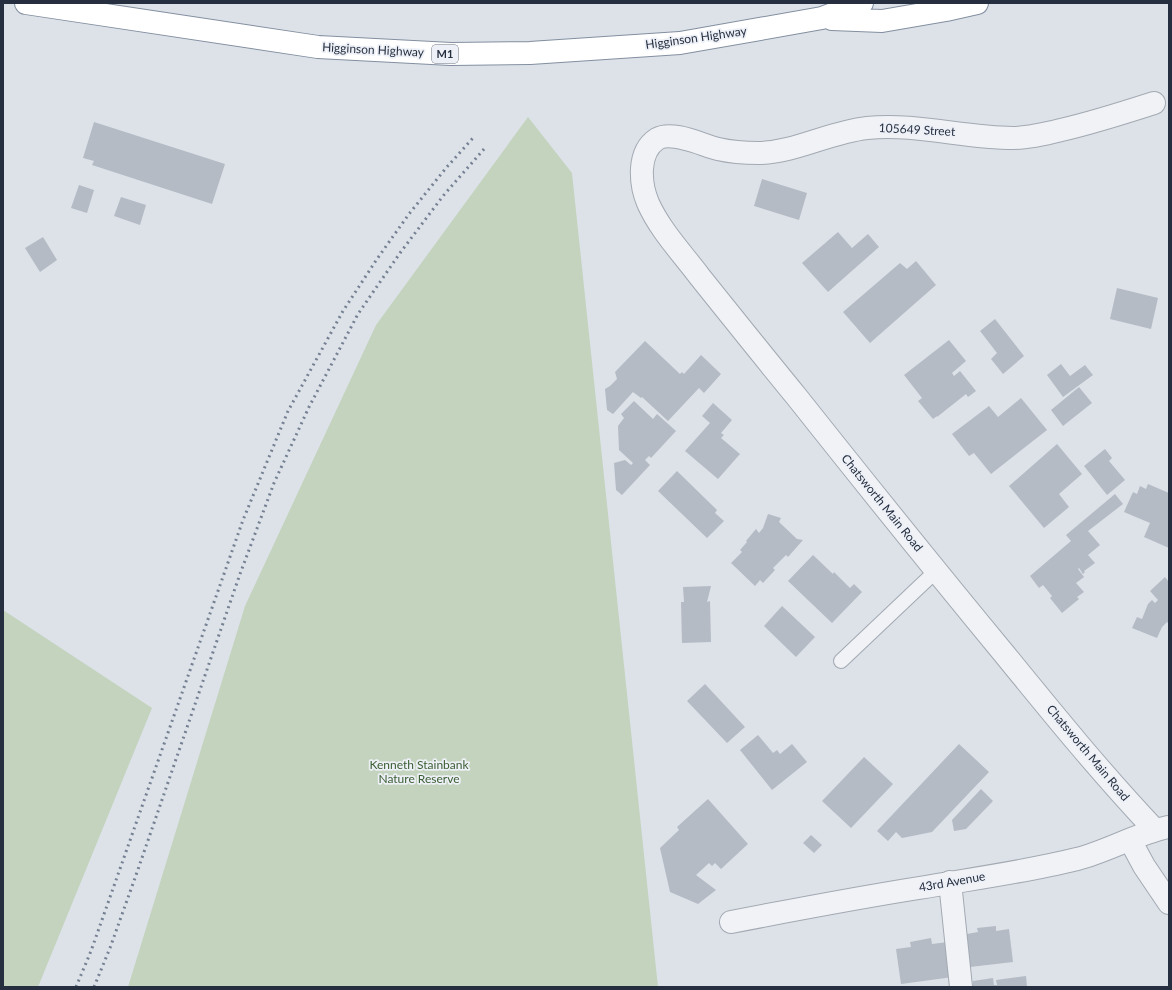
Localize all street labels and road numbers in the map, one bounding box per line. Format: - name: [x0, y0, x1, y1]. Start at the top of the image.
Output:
- street label: Higginson Highway: [644, 23, 748, 52]
- street label: Higginson Highway: [322, 39, 425, 60]
- road number: M1: [432, 45, 458, 63]
- street label: 105649 Street: [878, 120, 956, 139]
- street label: Chatsworth Main Road: [839, 451, 926, 554]
- street label: Chatsworth Main Road: [1044, 702, 1133, 804]
- street label: 43rd Avenue: [918, 868, 986, 895]

